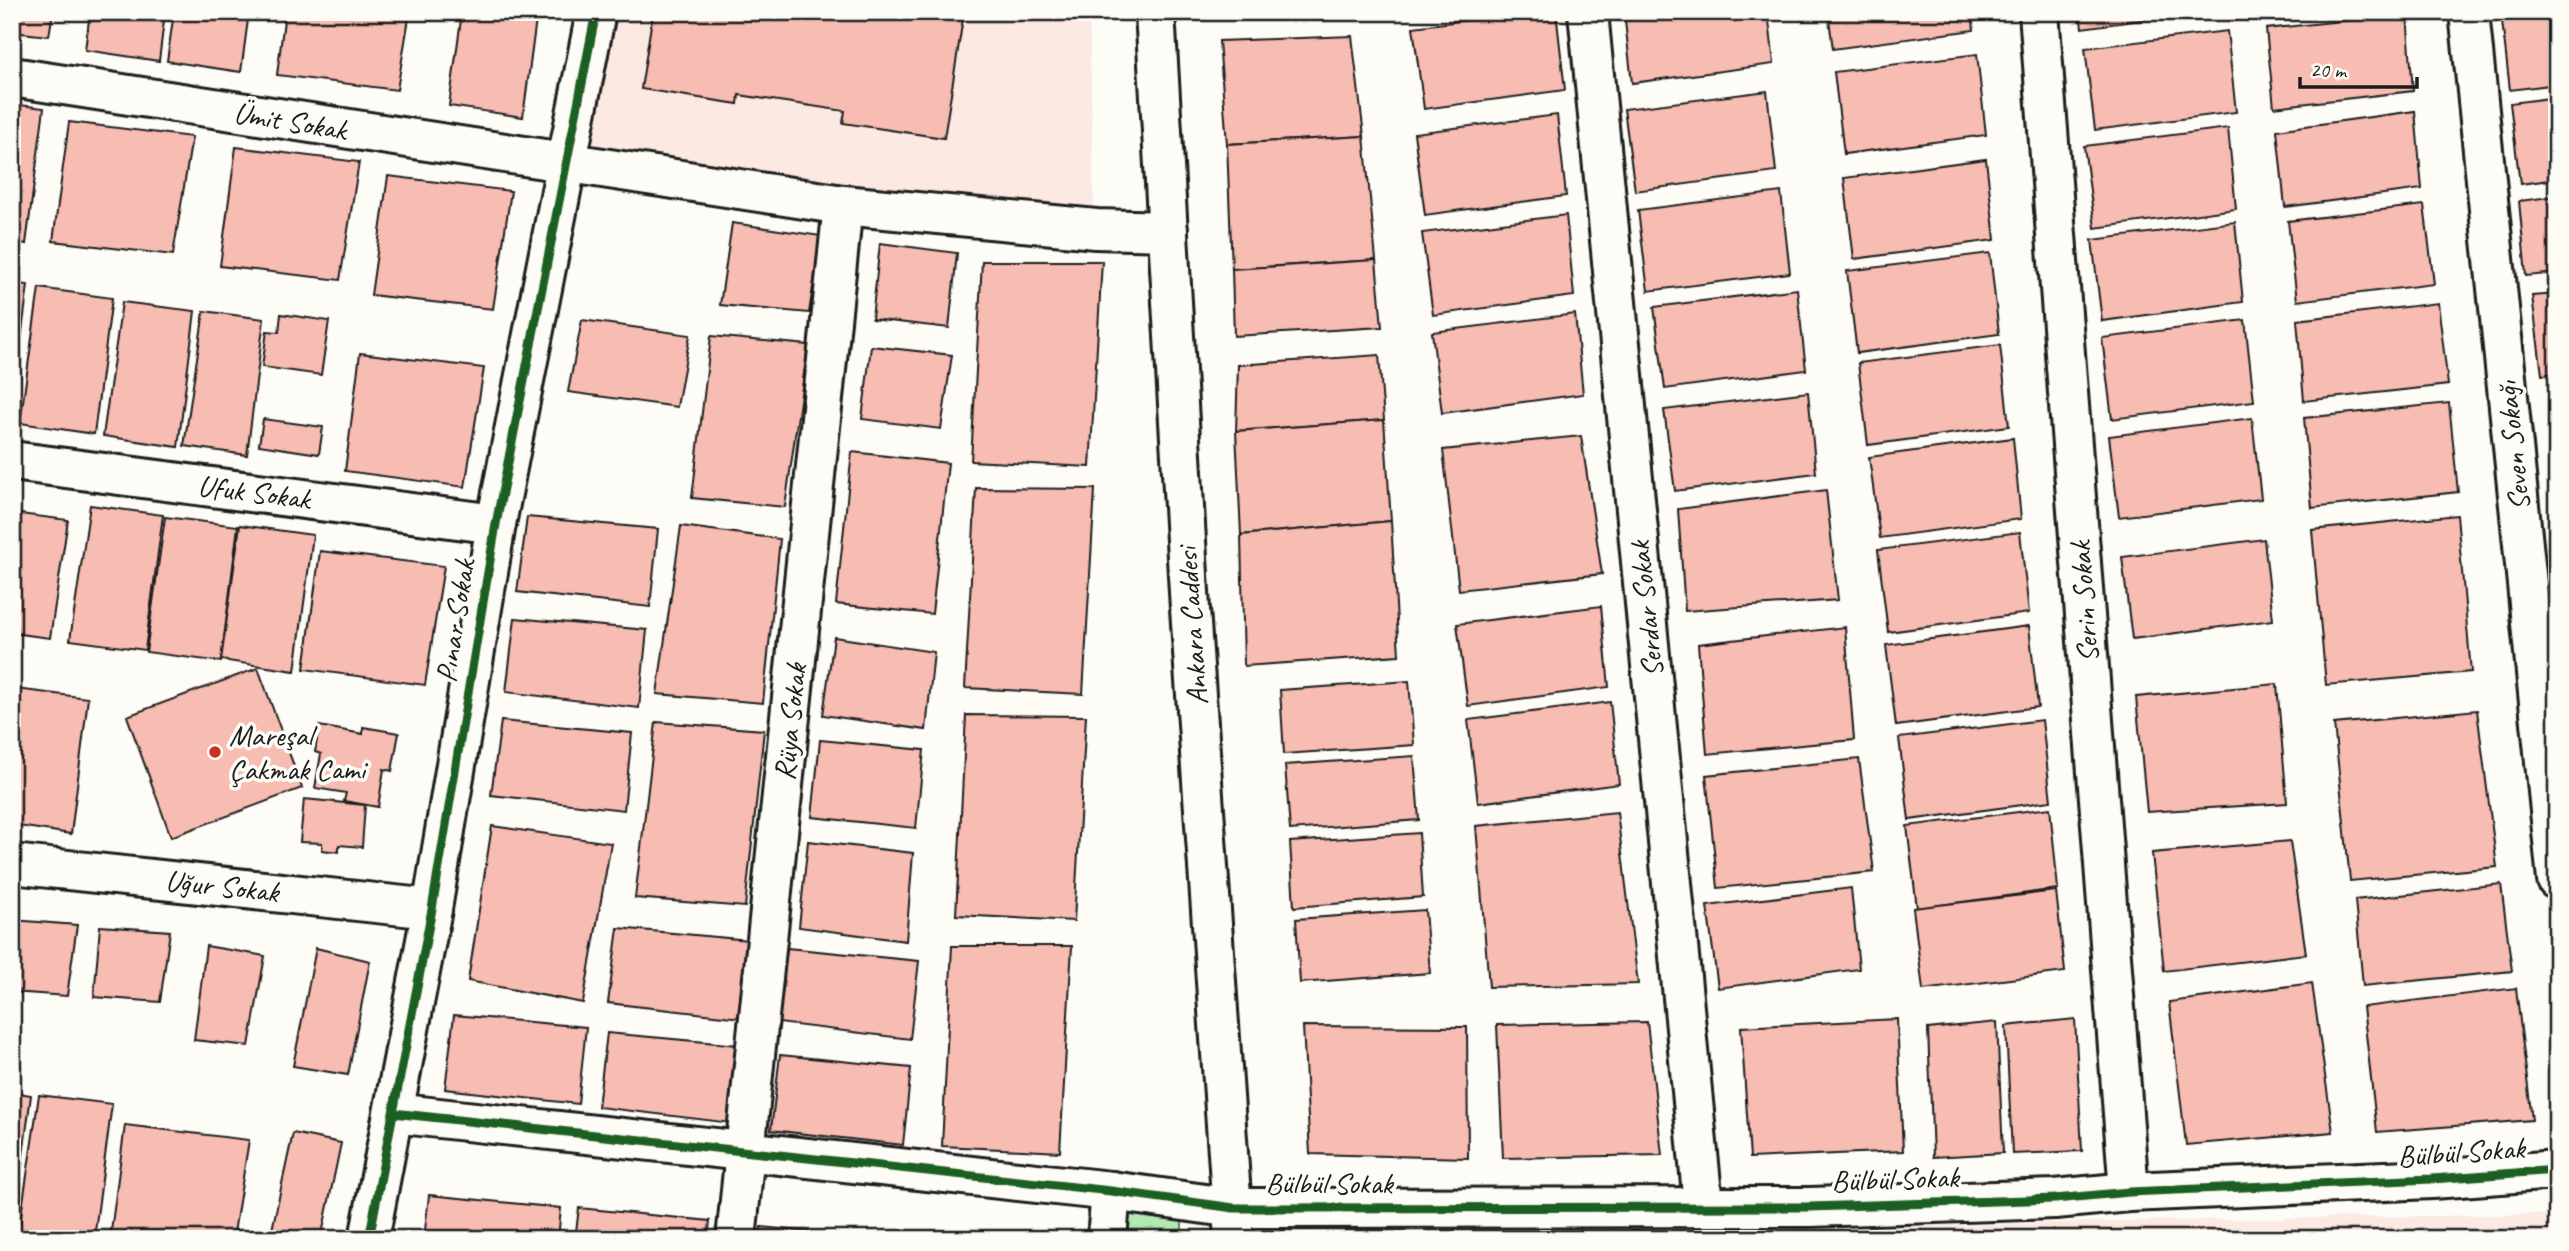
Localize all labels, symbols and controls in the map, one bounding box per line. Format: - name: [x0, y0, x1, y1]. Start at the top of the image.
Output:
- scale bar: [2300, 46, 2417, 90]
- text: 20 m: [2310, 57, 2348, 83]
- street label: Ümit Sokak: [231, 93, 351, 149]
- street label: Seven Sokağı: [2487, 378, 2539, 512]
- street label: Ufuk Sokak: [196, 466, 314, 518]
- street label: Serdar Sokak: [1620, 537, 1672, 679]
- street label: Serin Sokak: [2061, 538, 2107, 664]
- street label: Ankara Caddesi: [1167, 542, 1216, 706]
- street label: Pınar Sokak: [427, 555, 484, 685]
- street label: Rüya Sokak: [765, 660, 815, 782]
- place label: Mareşal Çakmak Cami: [229, 716, 368, 788]
- marker: Mareşal Çakmak Cami: [207, 744, 223, 760]
- street label: Uğur Sokak: [164, 861, 283, 911]
- street label: Bülbül Sokak: [2396, 1128, 2528, 1175]
- street label: Bülbül Sokak: [1831, 1158, 1961, 1200]
- street label: Bülbül Sokak: [1265, 1164, 1395, 1202]

